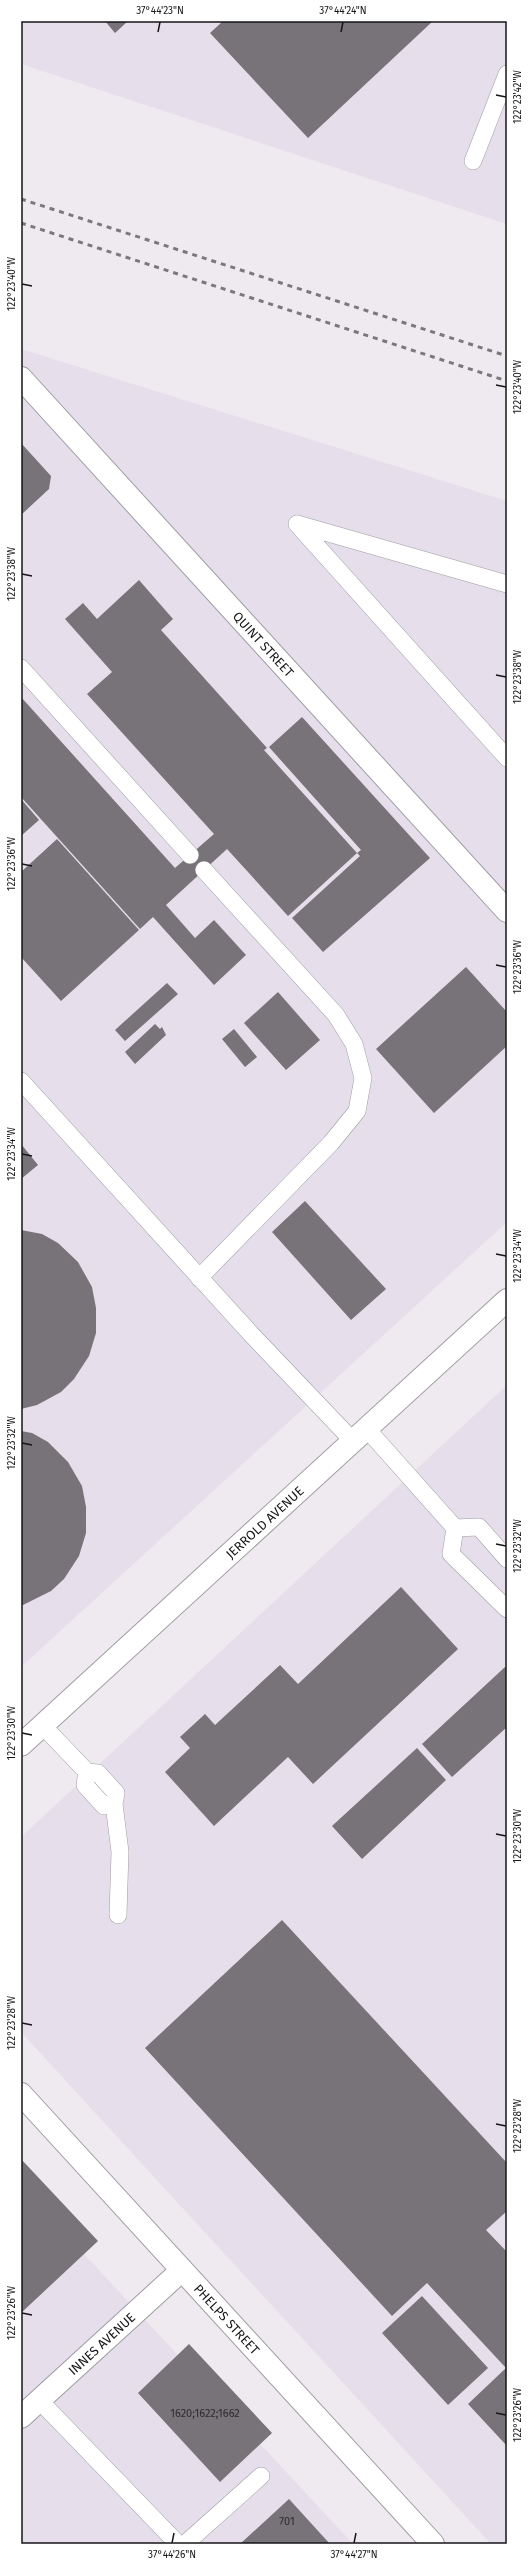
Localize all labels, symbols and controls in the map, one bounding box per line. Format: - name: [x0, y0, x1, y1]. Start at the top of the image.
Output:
- text: 37°44'23"N: [136, 5, 184, 17]
- text: 37°44'24"N: [319, 5, 367, 17]
- text: 122°23'42"W: [512, 70, 524, 124]
- text: 122°23'40"W: [6, 256, 18, 311]
- text: 122°23'40"W: [512, 359, 524, 414]
- text: 122°23'38"W: [6, 546, 18, 601]
- street label: QUINT STREET: [230, 608, 297, 680]
- text: 122°23'38"W: [512, 649, 524, 704]
- text: 122°23'36"W: [6, 836, 18, 891]
- text: 122°23'36"W: [512, 939, 524, 994]
- text: 122°23'34"W: [6, 1126, 18, 1181]
- text: 122°23'34"W: [512, 1228, 524, 1283]
- text: 122°23'32"W: [6, 1415, 18, 1470]
- street label: JERROLD AVENUE: [223, 1483, 306, 1561]
- text: 122°23'32"W: [512, 1518, 524, 1573]
- text: 122°23'30"W: [6, 1705, 18, 1760]
- text: 122°23'30"W: [512, 1808, 524, 1863]
- text: 122°23'28"W: [6, 1995, 18, 2050]
- text: 122°23'28"W: [512, 2098, 524, 2153]
- street label: PHELPS STREET: [191, 2281, 263, 2357]
- text: 122°23'26"W: [6, 2285, 18, 2340]
- street label: INNES AVENUE: [65, 2309, 138, 2378]
- text: 122°23'26"W: [512, 2387, 524, 2442]
- house number: 1620;1622;1662: [170, 2407, 240, 2420]
- house number: 701: [279, 2515, 295, 2528]
- text: 37°44'26"N: [148, 2549, 196, 2561]
- text: 37°44'27"N: [330, 2549, 378, 2561]

